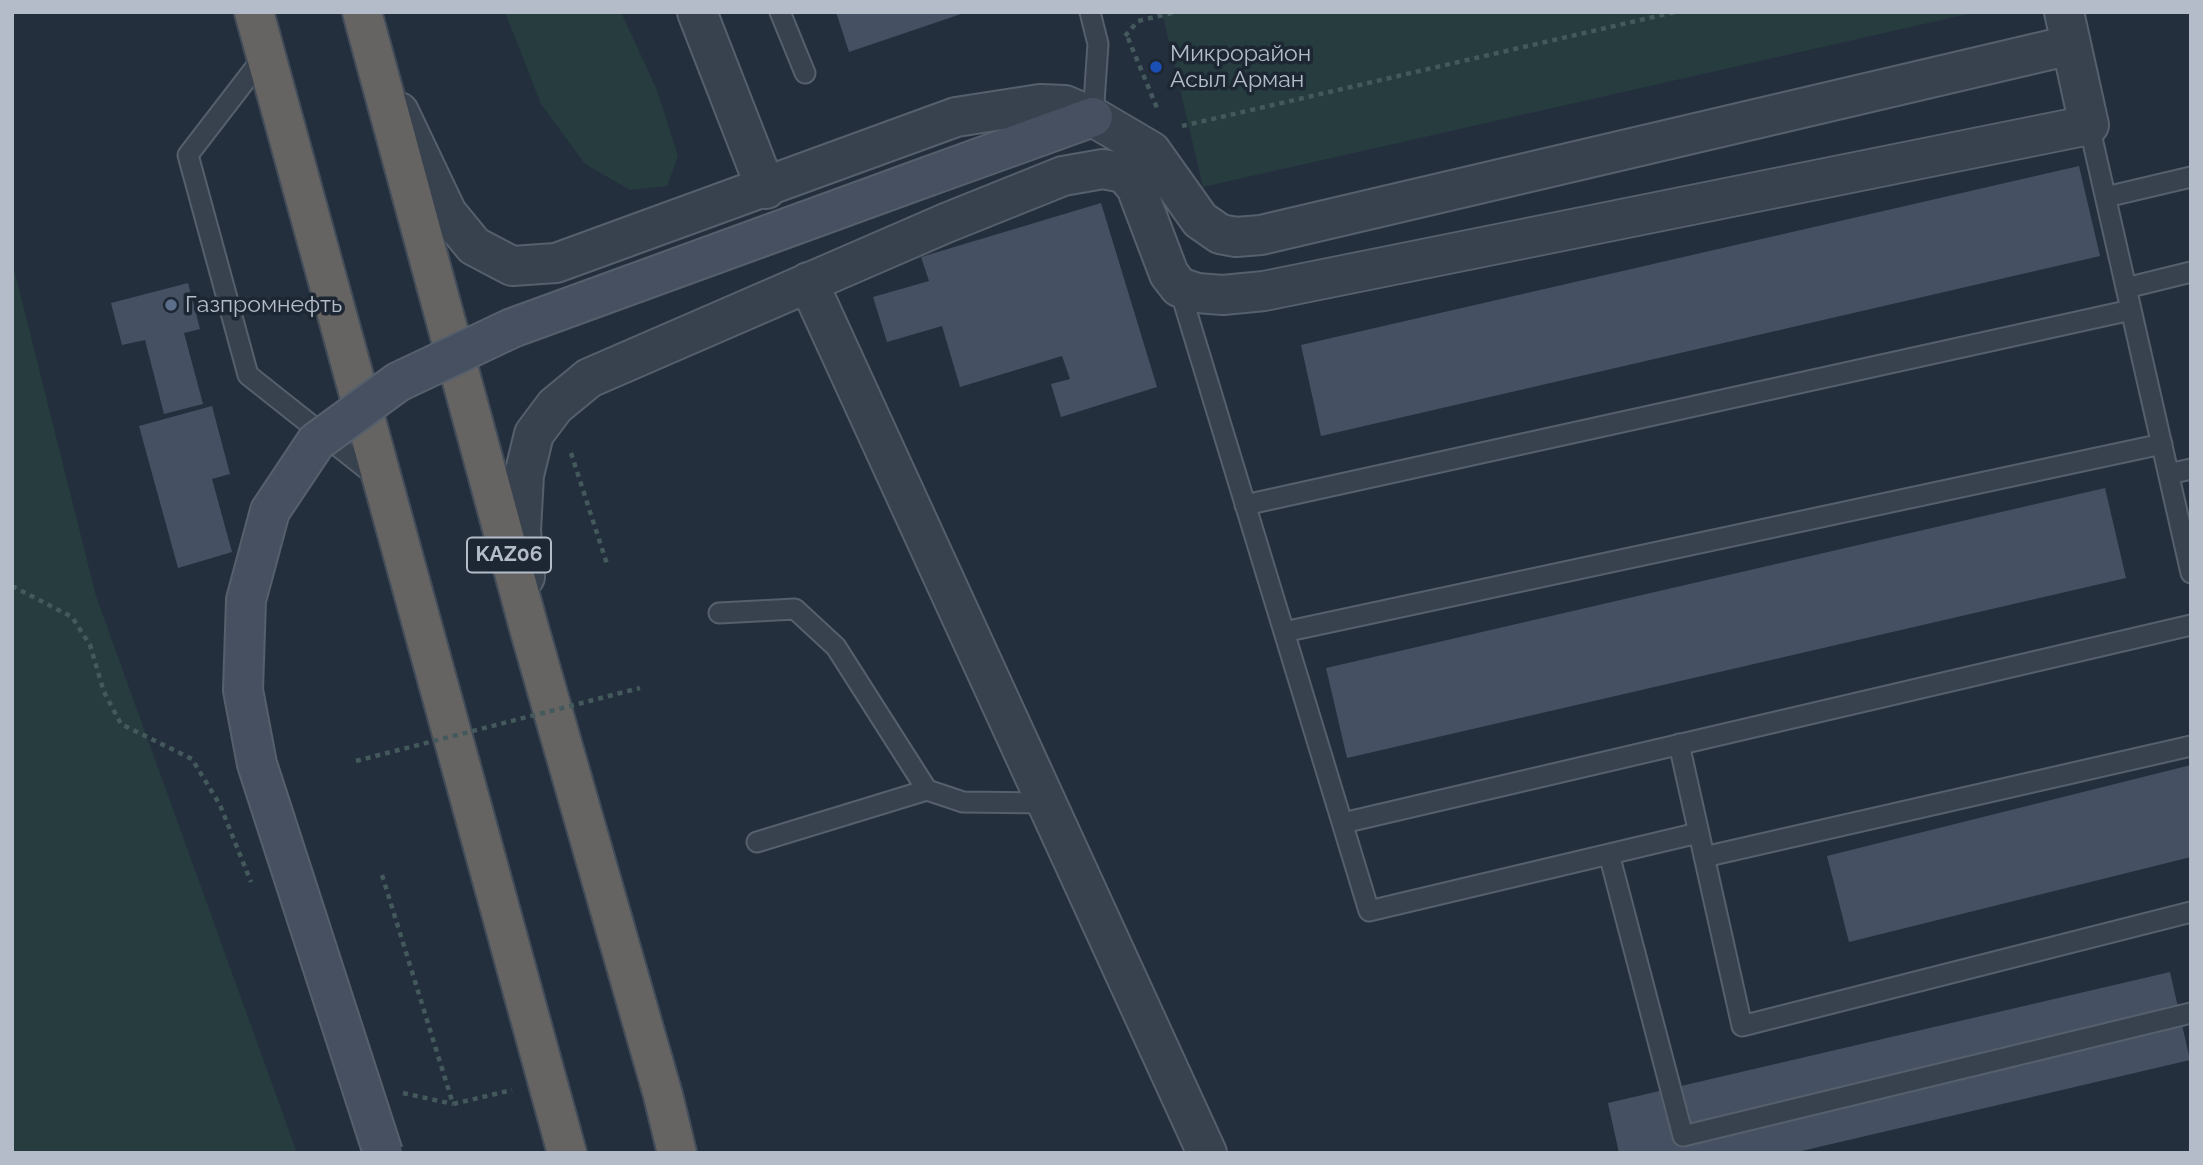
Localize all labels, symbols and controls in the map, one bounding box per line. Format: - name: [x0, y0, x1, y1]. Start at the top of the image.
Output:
- place label: Микрорайон Асыл Арман: [1170, 40, 1311, 94]
- marker: Микрорайон Асыл Арман: [1148, 59, 1164, 75]
- place label: Газпромнефть: [185, 291, 342, 319]
- marker: Газпромнефть: [163, 297, 179, 313]
- road number: KАZ06: [467, 538, 551, 572]

